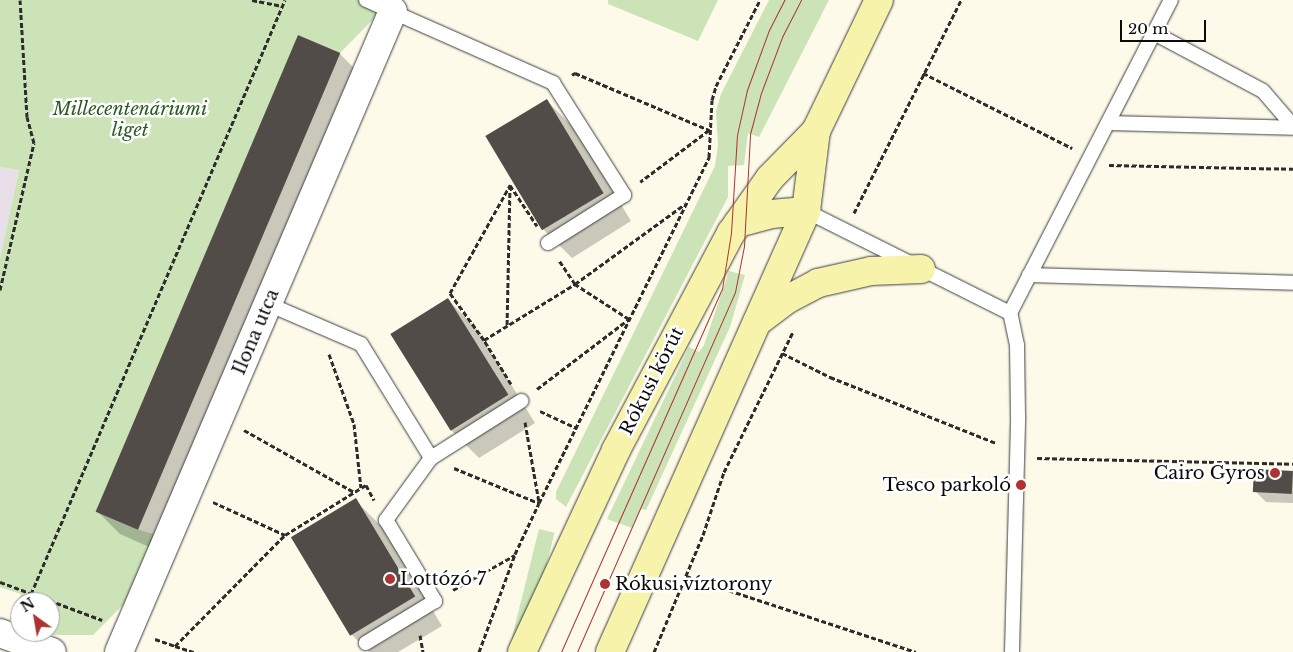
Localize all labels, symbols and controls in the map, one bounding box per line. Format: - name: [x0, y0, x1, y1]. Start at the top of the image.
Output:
- scale bar: [1123, 10, 1209, 42]
- text: 20 m: [1128, 19, 1168, 38]
- park label: Millecentenáriumi liget: [53, 99, 207, 142]
- street label: Ilona utca: [228, 286, 284, 378]
- street label: Rókusi körút: [616, 323, 688, 439]
- place label: Cairo Gyros: [1154, 462, 1265, 484]
- marker: Cairo Gyros: [1269, 467, 1281, 479]
- place label: Tesco parkoló: [883, 474, 1011, 496]
- marker: Tesco parkoló: [1015, 479, 1027, 491]
- place label: Lottózó 7: [400, 568, 486, 590]
- marker: Lottózó 7: [384, 573, 396, 585]
- place label: Rókusi víztorony: [615, 573, 773, 595]
- marker: Rókusi víztorony: [599, 578, 611, 590]
- north arrow: [10, 592, 60, 642]
- text: N: [17, 594, 38, 616]

